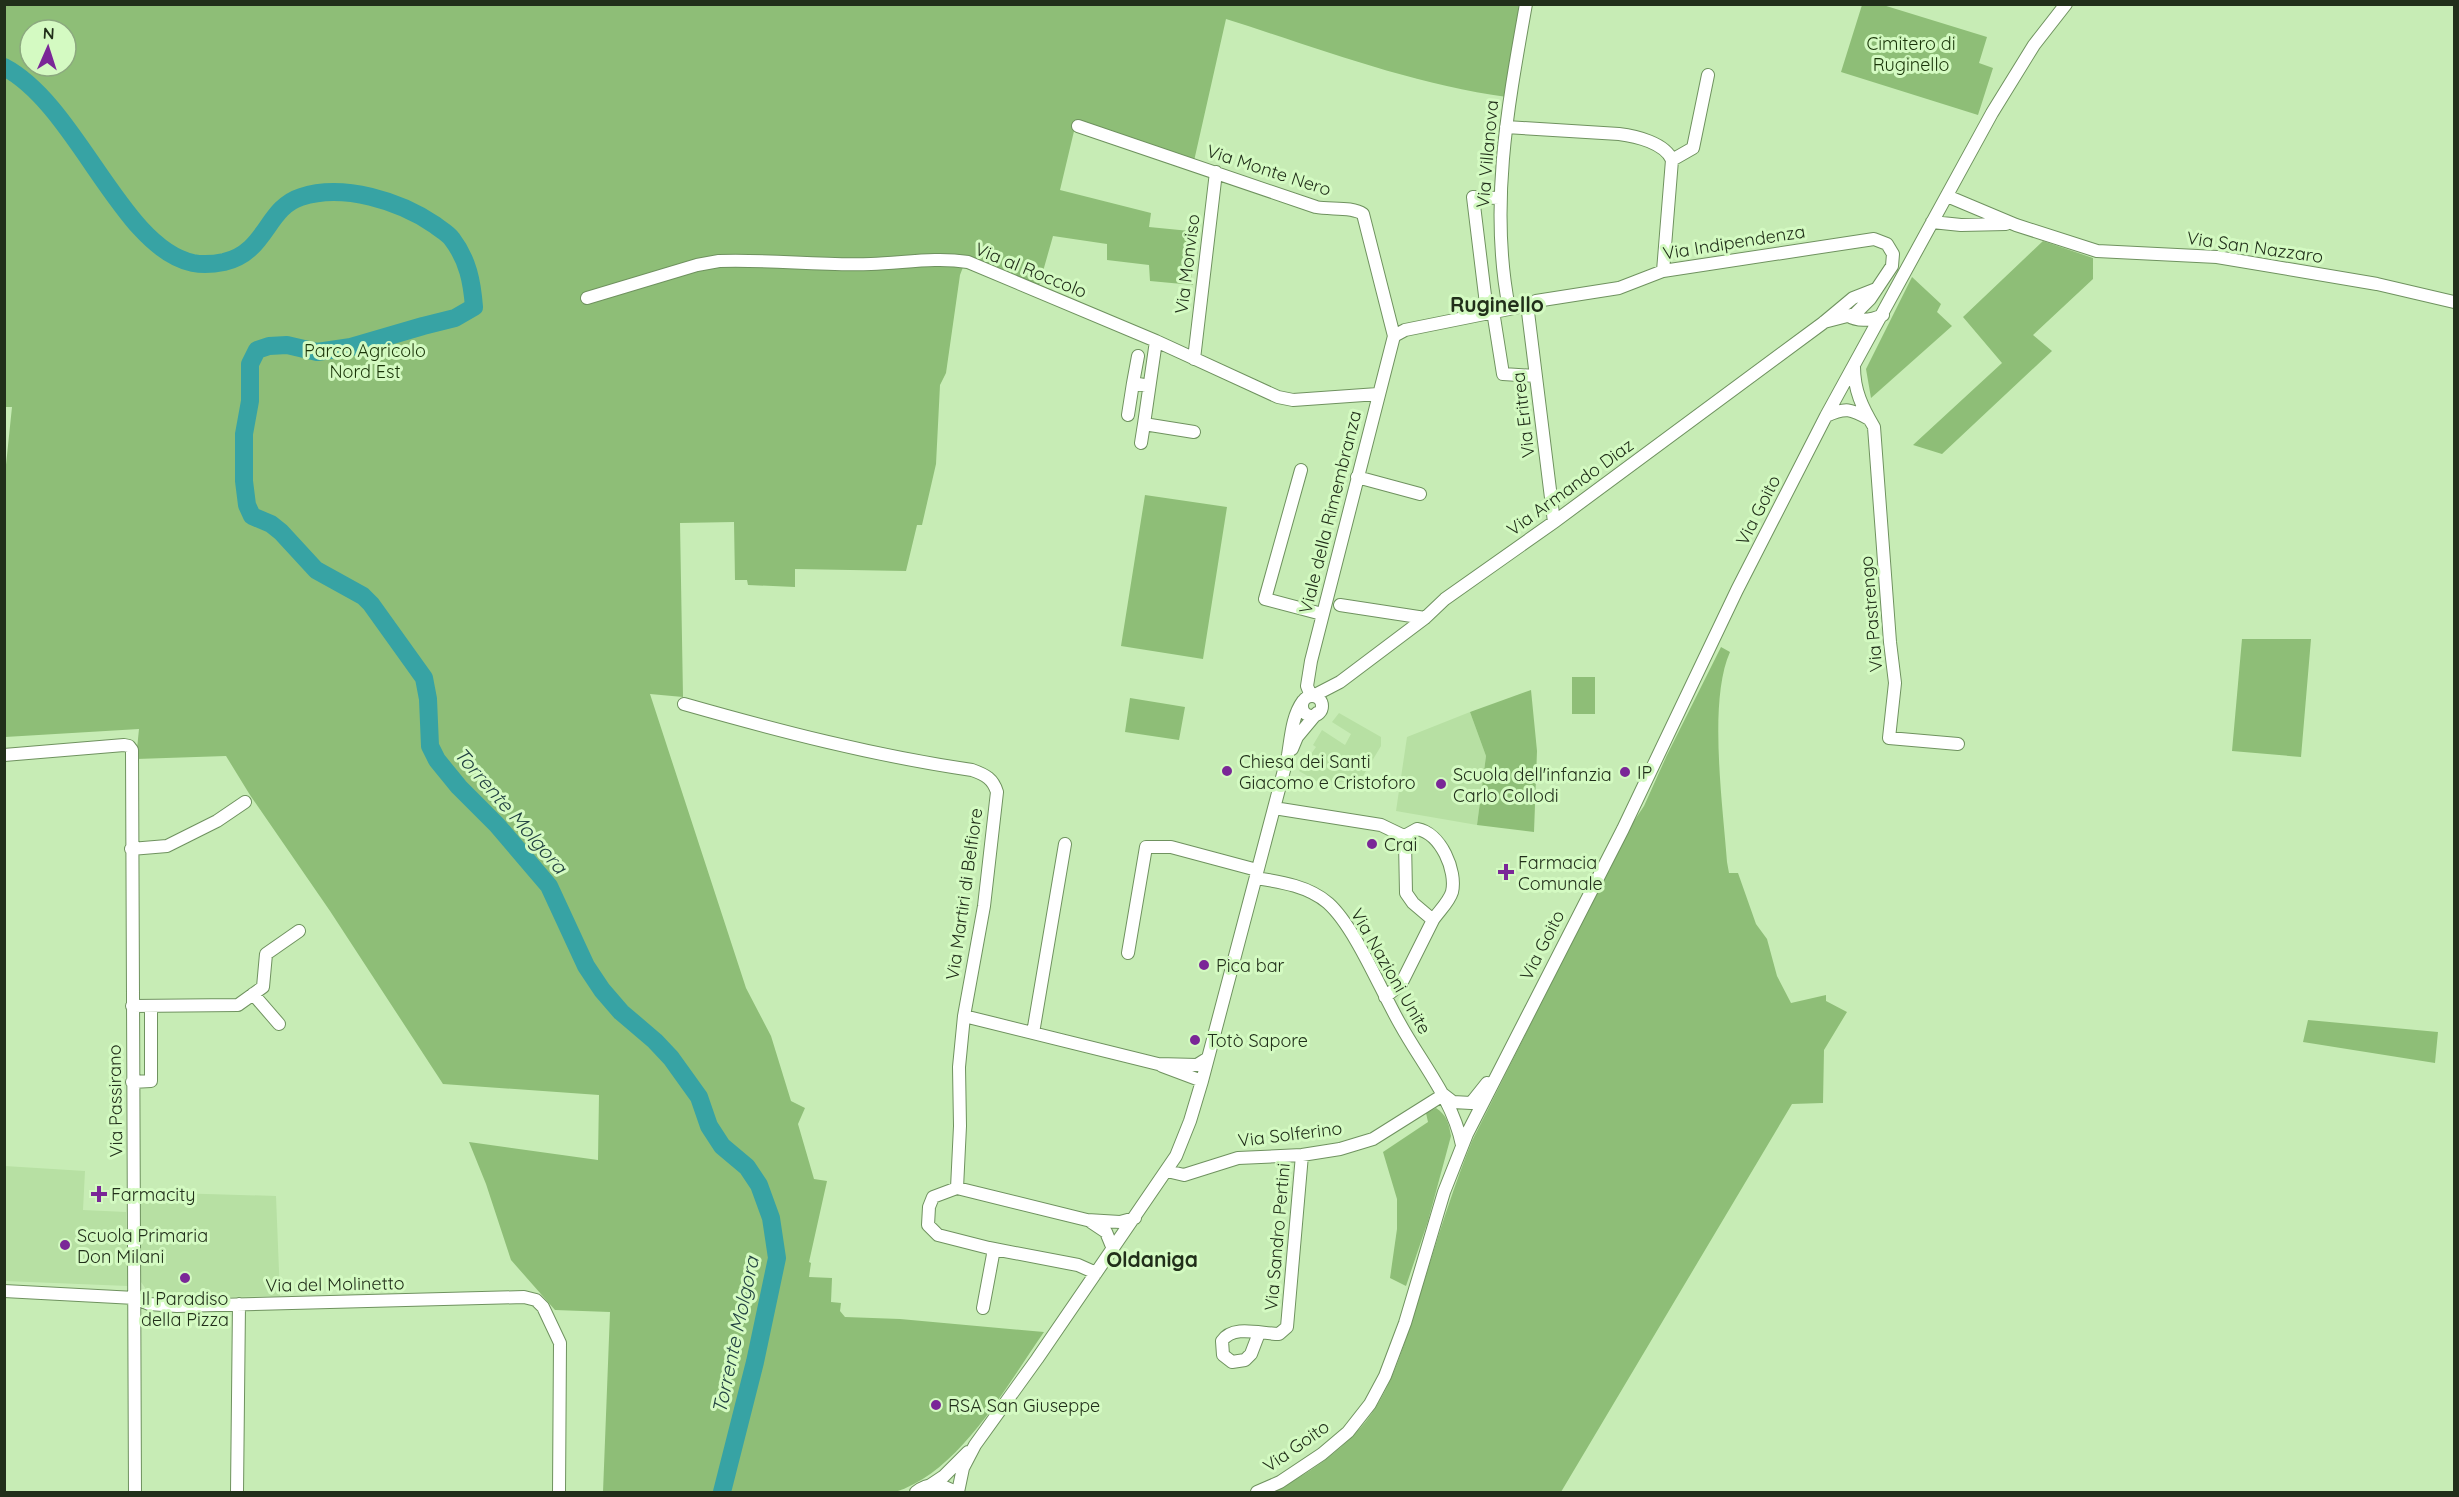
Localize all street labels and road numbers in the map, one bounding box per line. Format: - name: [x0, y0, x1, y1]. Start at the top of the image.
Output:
- street label: Via Villanova: [1471, 99, 1503, 209]
- street label: Via Monte Nero: [1204, 139, 1334, 201]
- street label: Via Monviso: [1169, 213, 1205, 315]
- street label: Via Indipendenza: [1661, 219, 1807, 265]
- street label: Via San Nazzaro: [2185, 226, 2325, 268]
- street label: Via al Roccolo: [972, 237, 1090, 303]
- street label: Via Eritrea: [1506, 371, 1540, 459]
- street label: Viale della Rimembranza: [1294, 408, 1366, 616]
- street label: Via Armando Diaz: [1502, 433, 1638, 541]
- street label: Via Goito: [1731, 471, 1785, 549]
- street label: Via Pastrengo: [1854, 555, 1888, 673]
- street label: Via Martiri di Belfiore: [941, 806, 987, 982]
- street label: Via Nazioni Unite: [1346, 904, 1436, 1038]
- street label: Via Goito: [1515, 906, 1569, 984]
- street label: Via Passirano: [103, 1044, 127, 1158]
- street label: Via Solferino: [1237, 1116, 1343, 1152]
- street label: Via Sandro Pertini: [1259, 1162, 1295, 1312]
- street label: Via del Molinetto: [265, 1271, 405, 1297]
- street label: Via Goito: [1258, 1415, 1334, 1477]

